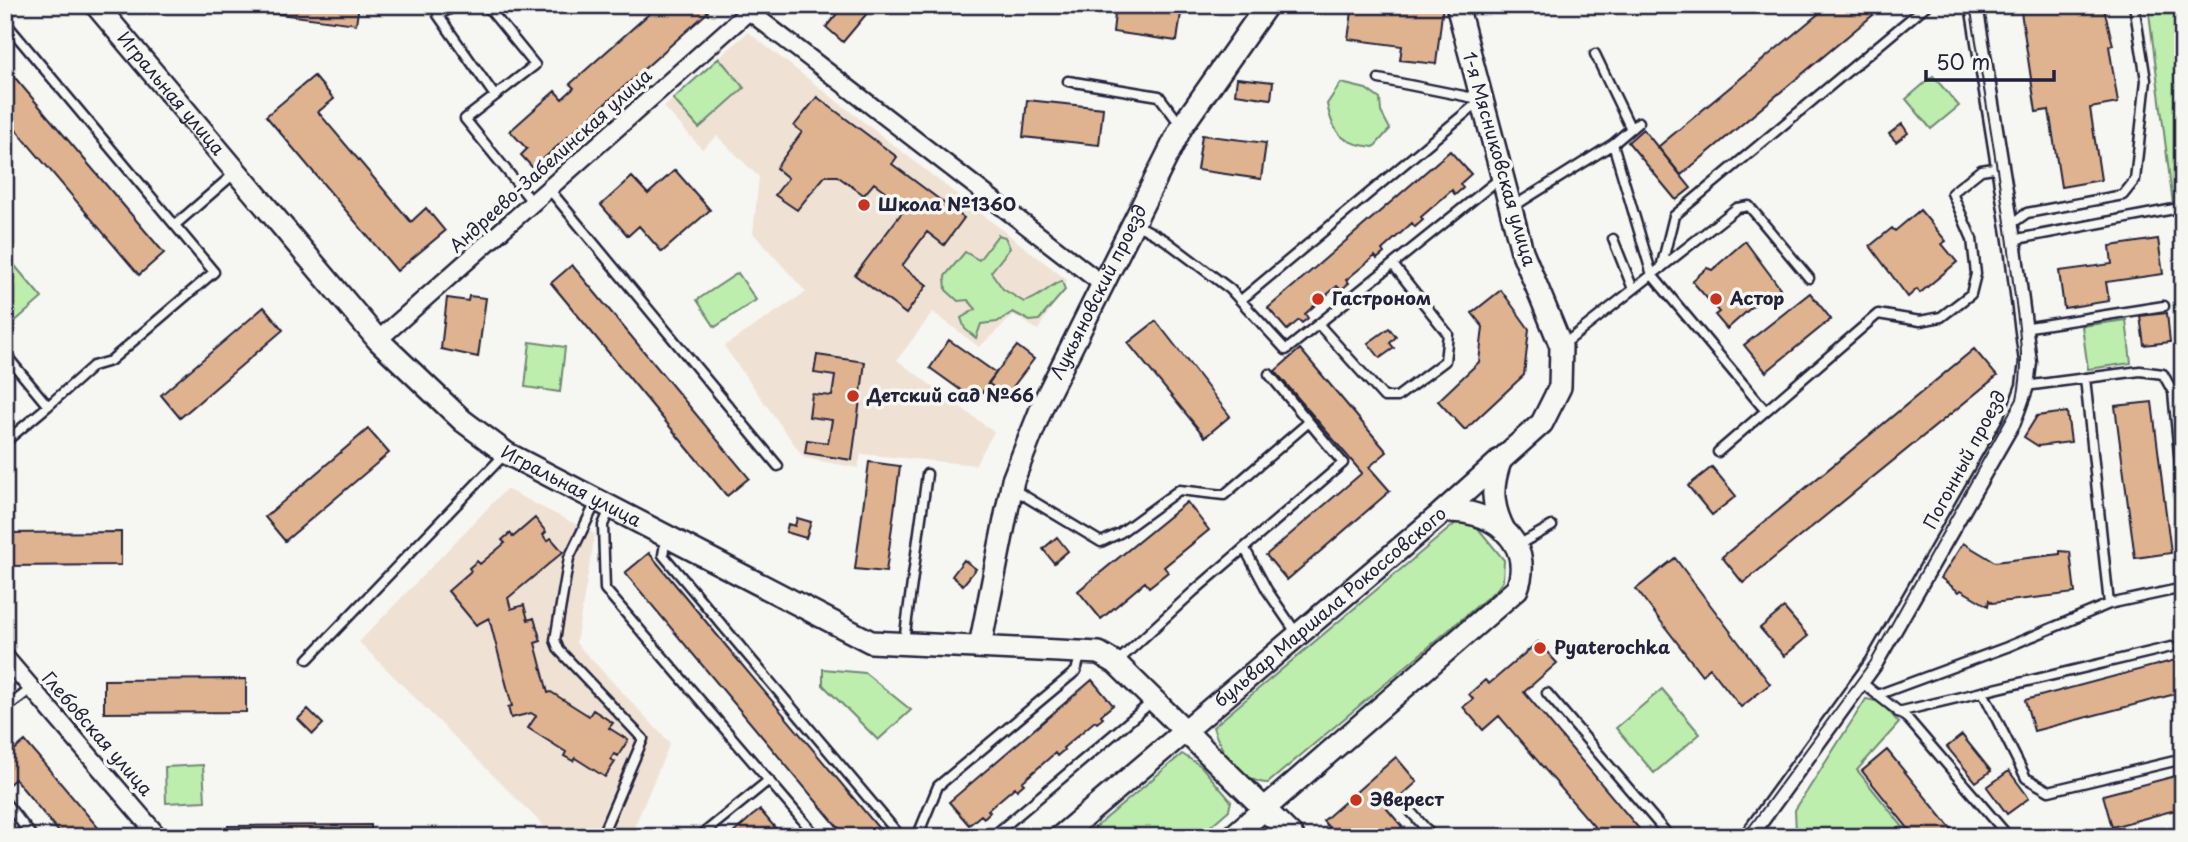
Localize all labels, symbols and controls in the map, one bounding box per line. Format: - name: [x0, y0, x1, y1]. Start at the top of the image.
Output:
- street label: Игральная улица: [112, 25, 232, 161]
- scale bar: [1926, 38, 2053, 82]
- text: 50 m: [1936, 45, 1990, 77]
- street label: 1-я Мясниковская улица: [1457, 48, 1544, 270]
- street label: Андреево-Забелинская улица: [443, 61, 658, 258]
- place label: Школа №1360: [878, 190, 1016, 217]
- marker: Школа №1360: [856, 197, 872, 213]
- street label: Лукьяновский проезд: [1043, 200, 1153, 383]
- place label: Гастроном: [1332, 284, 1431, 311]
- place label: Астор: [1729, 284, 1784, 311]
- marker: Гастроном: [1310, 291, 1326, 307]
- marker: Астор: [1708, 291, 1724, 307]
- place label: Детский сад №66: [866, 381, 1034, 408]
- street label: Погонный проезд: [1916, 385, 2012, 534]
- marker: Детский сад №66: [845, 388, 861, 404]
- street label: Игральная улица: [497, 438, 647, 533]
- street label: бульвар Маршала Рокоссовского: [1207, 500, 1452, 713]
- place label: Pyaterochka: [1554, 633, 1670, 660]
- marker: Pyaterochka: [1532, 640, 1548, 656]
- street label: Глебовская улица: [36, 665, 160, 802]
- place label: Эверест: [1370, 785, 1445, 812]
- marker: Эверест: [1348, 792, 1364, 808]

